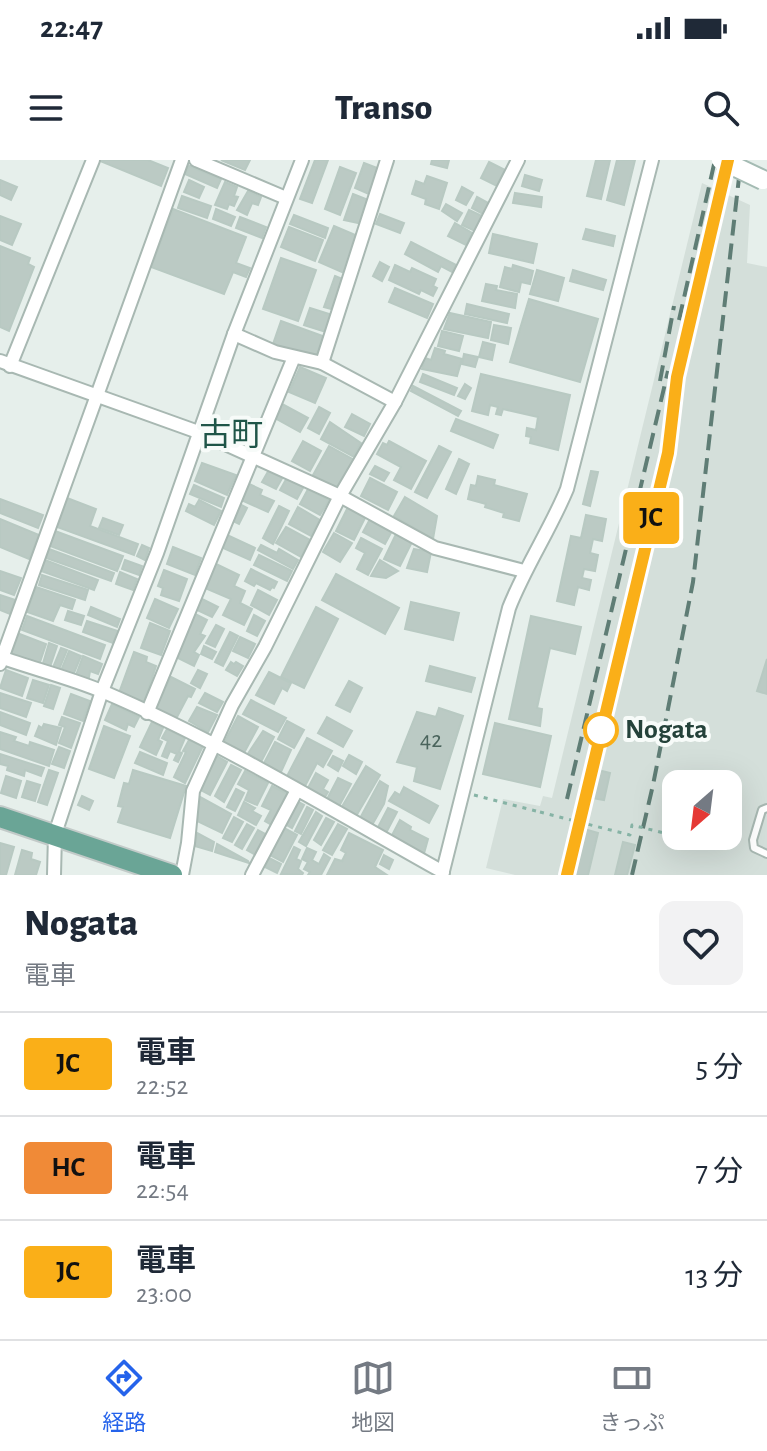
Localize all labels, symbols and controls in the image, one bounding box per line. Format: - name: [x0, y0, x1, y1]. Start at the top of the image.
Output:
- text: 22:47: [40, 13, 103, 43]
- icon: menu: [24, 86, 68, 130]
- icon: search: [699, 86, 743, 130]
- text: Transo: [335, 90, 432, 126]
- district label: 古町: [199, 418, 263, 451]
- line badge: JC: [615, 492, 687, 544]
- text: JC: [639, 504, 663, 532]
- marker: Nogata: [584, 713, 618, 747]
- place label: Nogata: [625, 716, 708, 744]
- house number: 42: [420, 728, 442, 752]
- north arrow: [662, 770, 742, 850]
- map controls: [662, 770, 742, 850]
- button: heart: [659, 901, 743, 985]
- text: Nogata: [24, 905, 138, 943]
- text: 電車: [24, 963, 76, 989]
- text: 電車: [136, 1038, 196, 1068]
- text: JC: [56, 1050, 80, 1078]
- text: 5 分: [696, 1053, 743, 1083]
- text: 22:52: [136, 1073, 188, 1099]
- text: 電車: [136, 1142, 196, 1172]
- text: HC: [51, 1154, 85, 1182]
- text: 7 分: [696, 1157, 743, 1187]
- text: 22:54: [136, 1177, 189, 1203]
- text: 電車: [136, 1246, 196, 1276]
- text: JC: [56, 1258, 80, 1286]
- text: 13 分: [685, 1261, 743, 1291]
- text: 23:00: [136, 1281, 192, 1307]
- tab: 経路: [102, 1356, 146, 1436]
- tab: 地図: [351, 1356, 395, 1436]
- tab: きっぷ: [600, 1356, 665, 1436]

